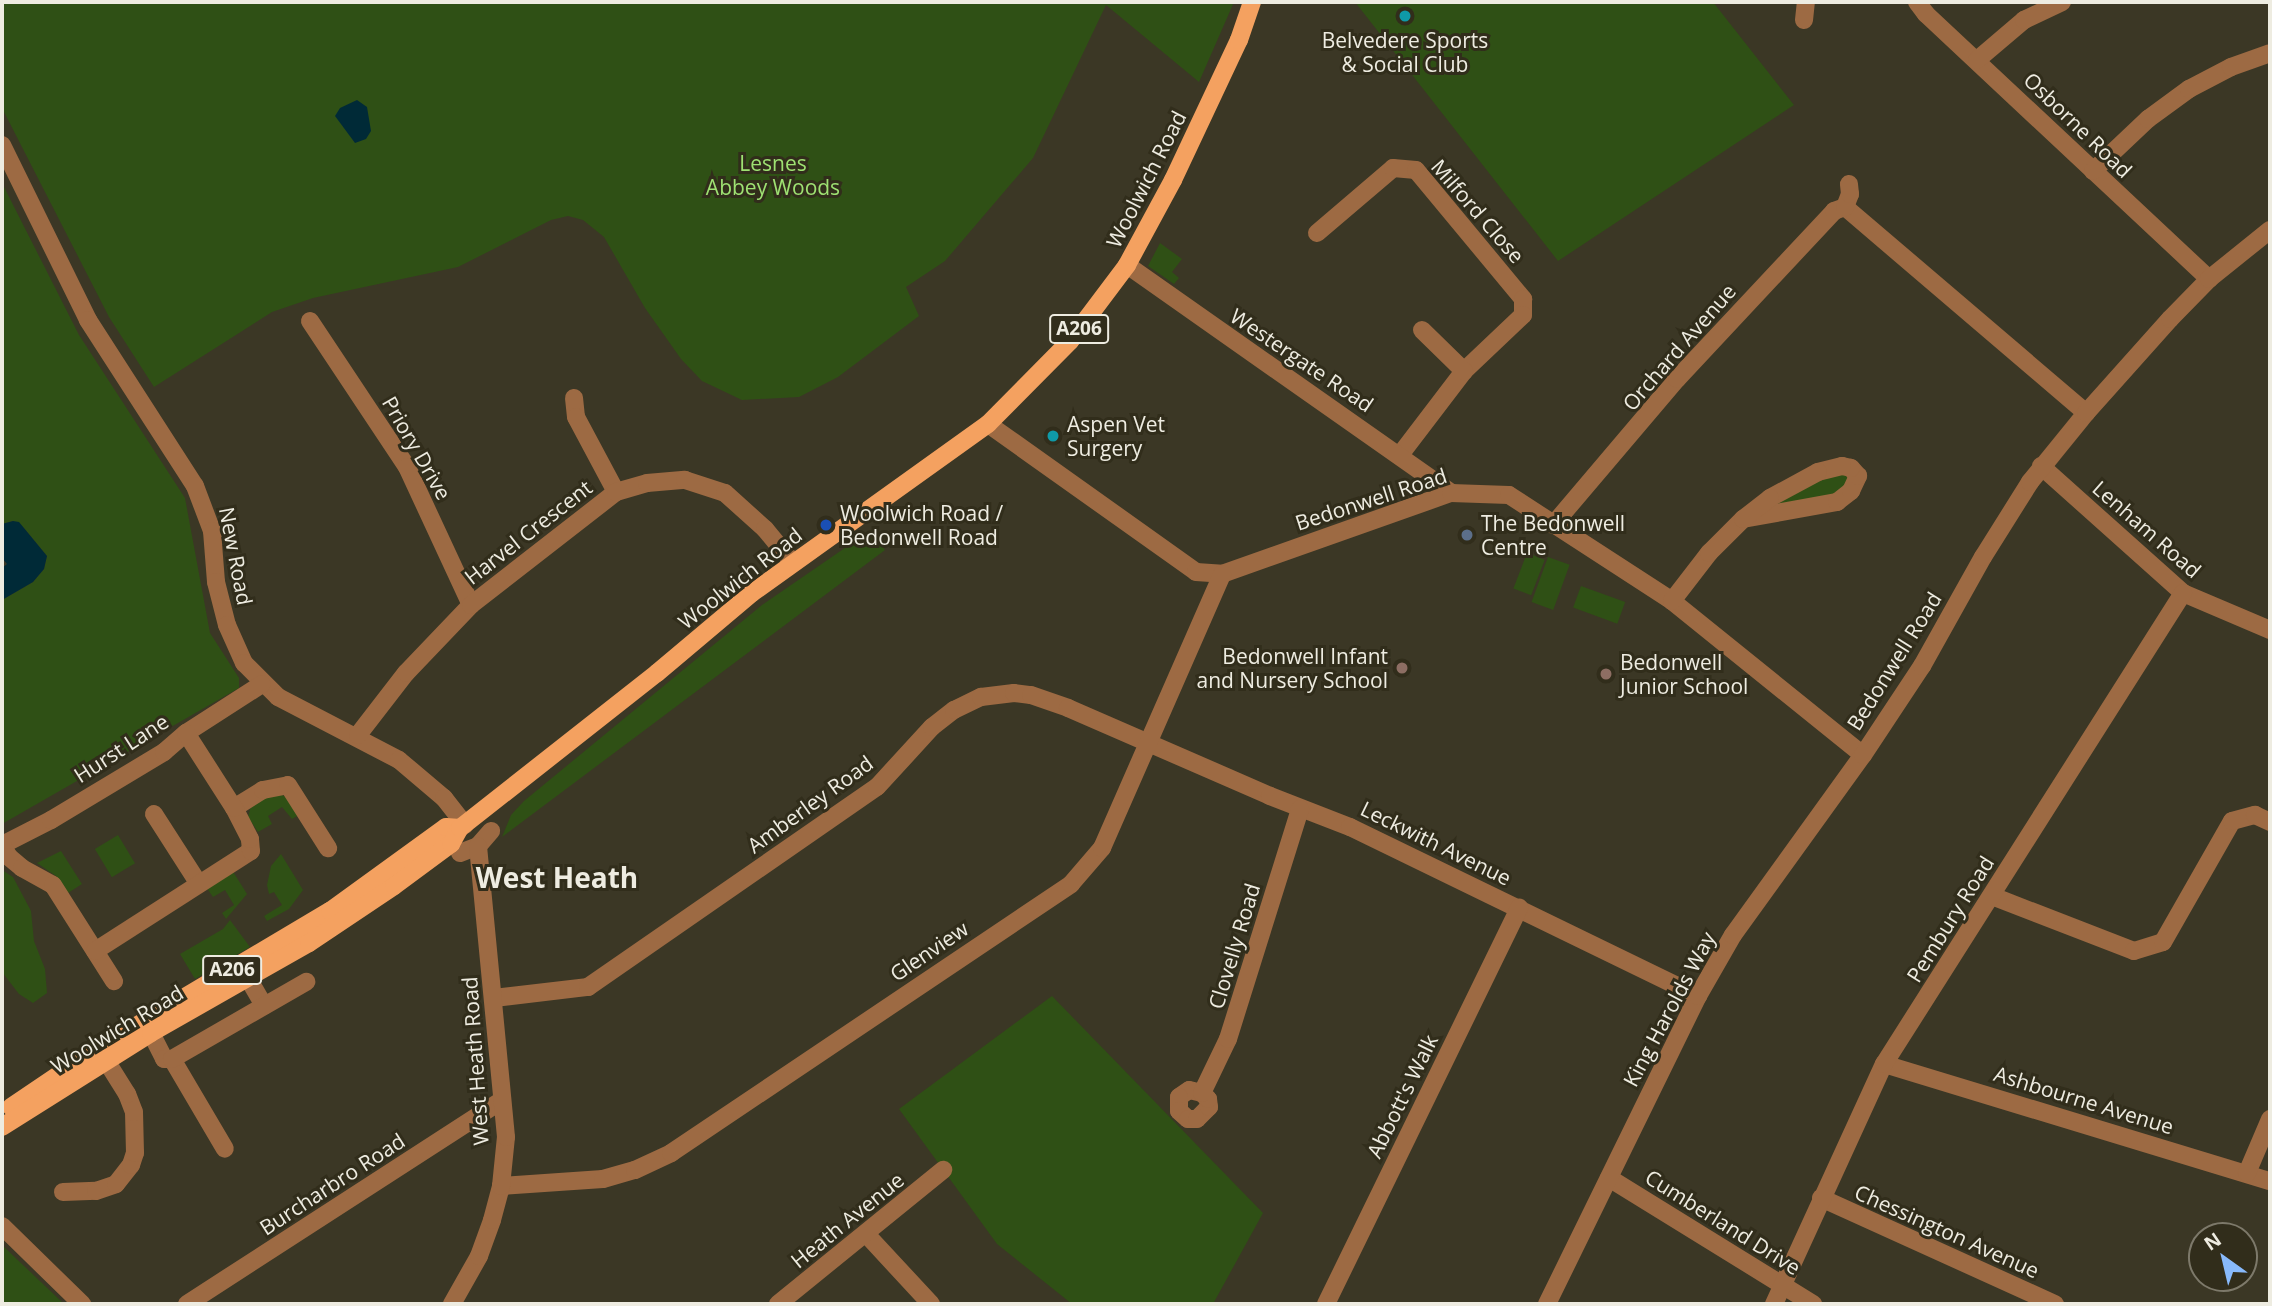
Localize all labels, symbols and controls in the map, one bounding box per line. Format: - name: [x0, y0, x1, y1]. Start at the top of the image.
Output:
- marker: Belvedere Sports & Social Club: [1397, 8, 1413, 24]
- place label: Belvedere Sports & Social Club: [1322, 27, 1488, 77]
- street label: Osborne Road: [2019, 67, 2137, 183]
- street label: Woolwich Road: [1101, 106, 1191, 252]
- park label: Lesnes Abbey Woods: [706, 150, 840, 200]
- street label: Milford Close: [1426, 154, 1530, 268]
- street label: Orchard Avenue: [1617, 279, 1741, 415]
- street label: Westergate Road: [1226, 303, 1378, 417]
- road number: A206: [1048, 314, 1110, 344]
- street label: Priory Drive: [377, 392, 457, 504]
- place label: Aspen Vet Surgery: [1067, 411, 1165, 461]
- marker: Aspen Vet Surgery: [1045, 428, 1061, 444]
- street label: Bedonwell Road: [1292, 463, 1450, 535]
- street label: Harvel Crescent: [459, 474, 597, 590]
- street label: Lenham Road: [2088, 475, 2206, 583]
- place label: Woolwich Road / Bedonwell Road: [840, 500, 1003, 550]
- street label: New Road: [214, 505, 258, 607]
- place label: The Bedonwell Centre: [1481, 510, 1625, 560]
- marker: Woolwich Road / Bedonwell Road: [818, 517, 834, 533]
- street label: Woolwich Road: [673, 522, 807, 634]
- marker: The Bedonwell Centre: [1459, 527, 1475, 543]
- street label: Bedonwell Road: [1841, 587, 1947, 735]
- place label: Bedonwell Infant and Nursery School: [1196, 643, 1388, 693]
- place label: Bedonwell Junior School: [1620, 649, 1748, 699]
- marker: Bedonwell Infant and Nursery School: [1394, 660, 1410, 676]
- marker: Bedonwell Junior School: [1598, 666, 1614, 682]
- street label: Hurst Lane: [69, 708, 173, 788]
- street label: Amberley Road: [742, 750, 878, 858]
- street label: Leckwith Avenue: [1357, 796, 1515, 890]
- street label: Pembury Road: [1901, 851, 1999, 987]
- district label: West Heath: [476, 860, 638, 894]
- street label: Clovelly Road: [1203, 880, 1265, 1012]
- street label: Glenview: [885, 916, 973, 986]
- street label: King Harolds Way: [1618, 927, 1720, 1091]
- road number: A206: [201, 954, 264, 986]
- street label: West Heath Road: [457, 976, 493, 1146]
- street label: Woolwich Road: [46, 980, 188, 1078]
- street label: Abbott's Walk: [1361, 1030, 1443, 1162]
- street label: Ashbourne Avenue: [1991, 1061, 2177, 1139]
- street label: Burcharbro Road: [255, 1128, 409, 1240]
- street label: Cumberland Drive: [1641, 1164, 1805, 1280]
- street label: Heath Avenue: [785, 1167, 909, 1273]
- street label: Chessington Avenue: [1851, 1179, 2043, 1283]
- north arrow: [2188, 1222, 2258, 1292]
- text: N: [2199, 1226, 2226, 1256]

